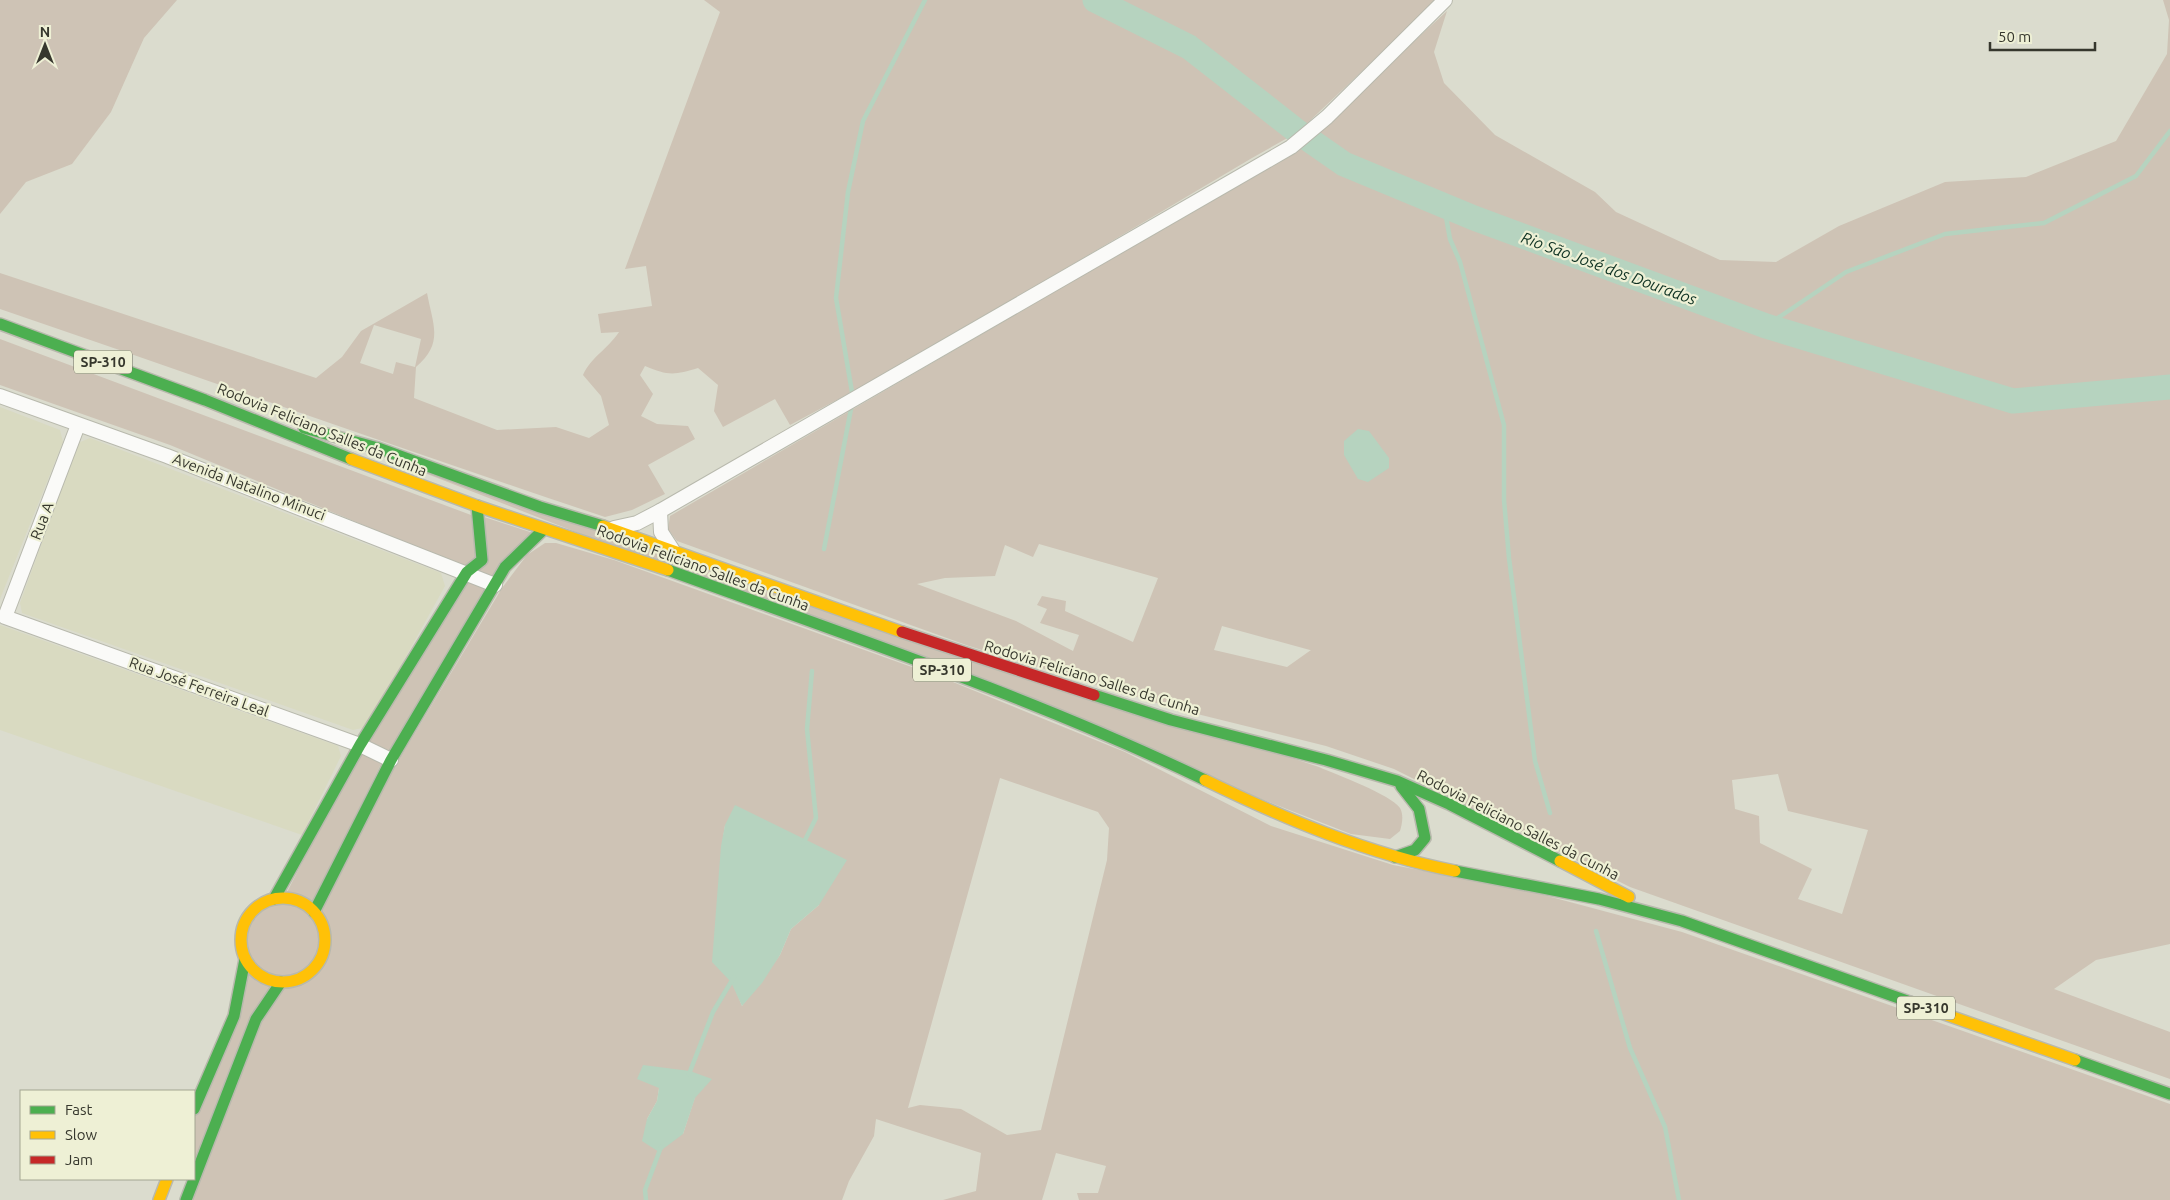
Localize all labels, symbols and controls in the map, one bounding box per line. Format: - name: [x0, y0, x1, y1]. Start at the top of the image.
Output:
- north arrow: [20, 20, 70, 70]
- scale bar: [1990, 20, 2095, 52]
- text: N: [40, 24, 50, 40]
- text: 50 m: [1998, 28, 2031, 45]
- water label: Rio São José dos Dourados: [1519, 228, 1699, 308]
- road number: SP-310: [74, 351, 132, 374]
- street label: Rodovia Feliciano Salles da Cunha: [215, 380, 430, 479]
- street label: Avenida Natalino Minuci: [170, 450, 328, 524]
- street label: Rua A: [27, 499, 57, 542]
- street label: Rodovia Feliciano Salles da Cunha: [595, 521, 812, 614]
- street label: Rodovia Feliciano Salles da Cunha: [982, 637, 1202, 718]
- street label: Rua José Ferreira Leal: [127, 653, 271, 720]
- road number: SP-310: [913, 658, 971, 682]
- street label: Rodovia Feliciano Salles da Cunha: [1414, 766, 1622, 883]
- road number: SP-310: [1897, 996, 1955, 1020]
- legend: [20, 1090, 195, 1180]
- text: Fast: [65, 1101, 93, 1118]
- text: Slow: [65, 1126, 98, 1143]
- text: Jam: [65, 1151, 93, 1168]

